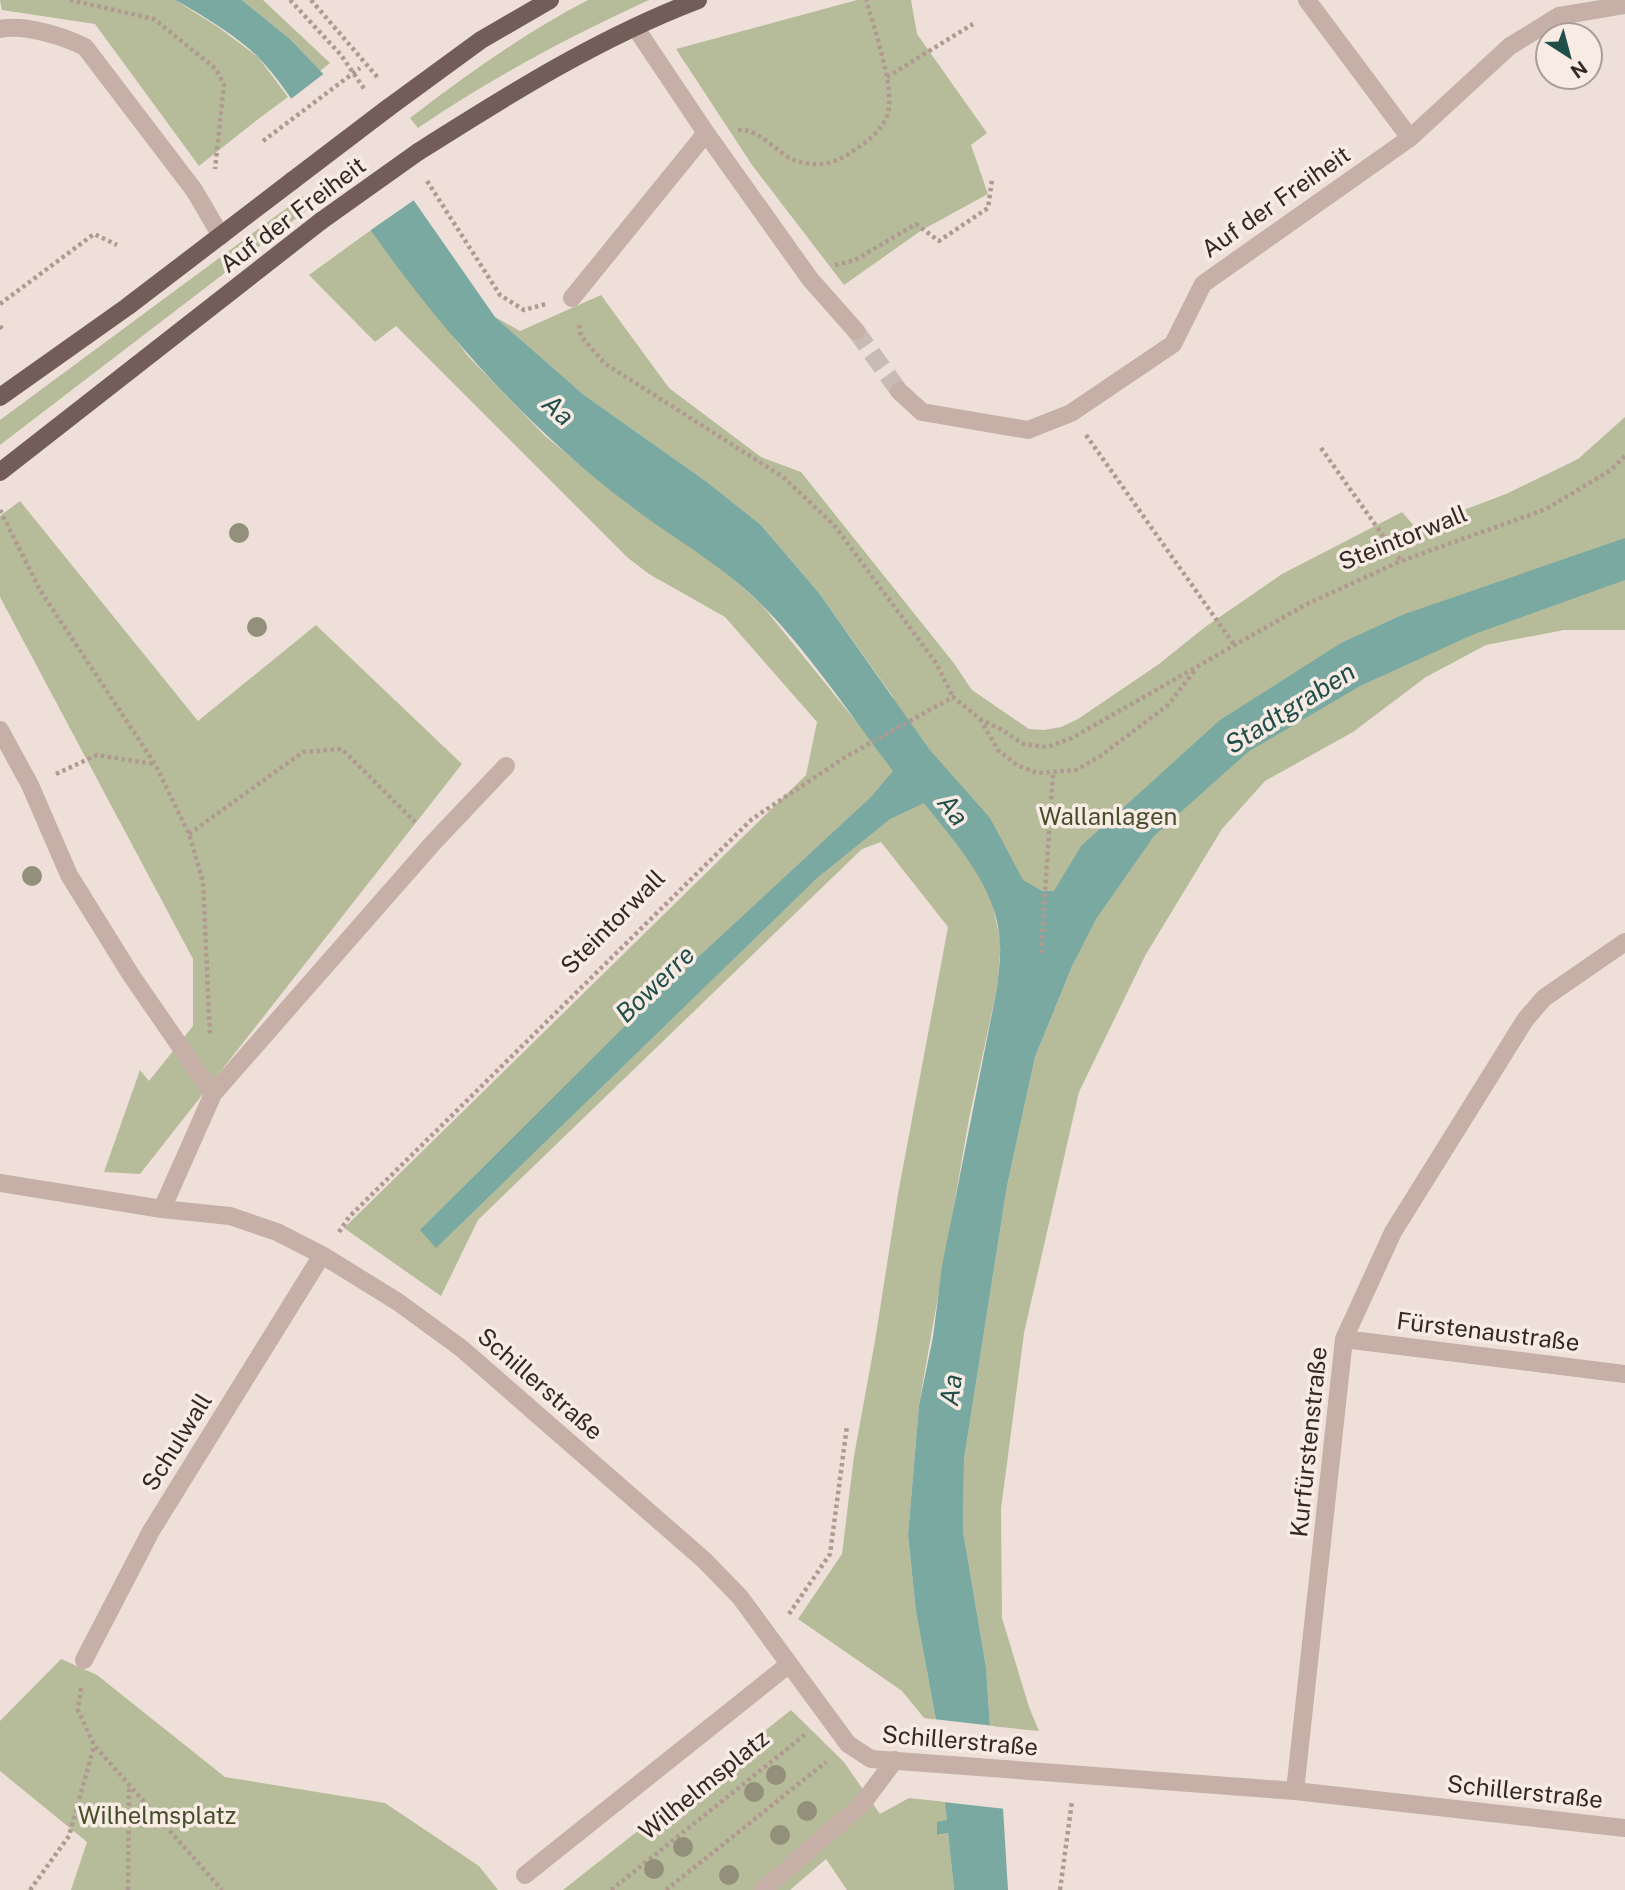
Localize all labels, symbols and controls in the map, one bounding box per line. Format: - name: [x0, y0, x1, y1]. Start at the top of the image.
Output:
- north arrow: [1534, 21, 1604, 91]
- text: N: [1567, 56, 1591, 83]
- street label: Auf der Freiheit: [1196, 140, 1355, 263]
- street label: Auf der Freiheit: [214, 150, 371, 278]
- water label: Aa: [536, 388, 580, 432]
- street label: Steintorwall: [1334, 499, 1471, 575]
- water label: Stadtgraben: [1219, 655, 1361, 760]
- water label: Aa: [931, 788, 975, 832]
- park label: Wallanlagen: [1039, 802, 1177, 830]
- street label: Steintorwall: [554, 863, 670, 979]
- water label: Bowerre: [609, 939, 700, 1029]
- street label: Fürstenaustraße: [1395, 1306, 1581, 1356]
- street label: Schillerstraße: [472, 1321, 609, 1445]
- street label: Kurfürstenstraße: [1284, 1345, 1332, 1539]
- water label: Aa: [933, 1372, 968, 1408]
- street label: Schulwall: [135, 1388, 217, 1495]
- street label: Schillerstraße: [881, 1719, 1039, 1761]
- street label: Wilhelmsplatz: [633, 1723, 774, 1845]
- street label: Schillerstraße: [1446, 1769, 1604, 1813]
- park label: Wilhelmsplatz: [78, 1801, 236, 1829]

